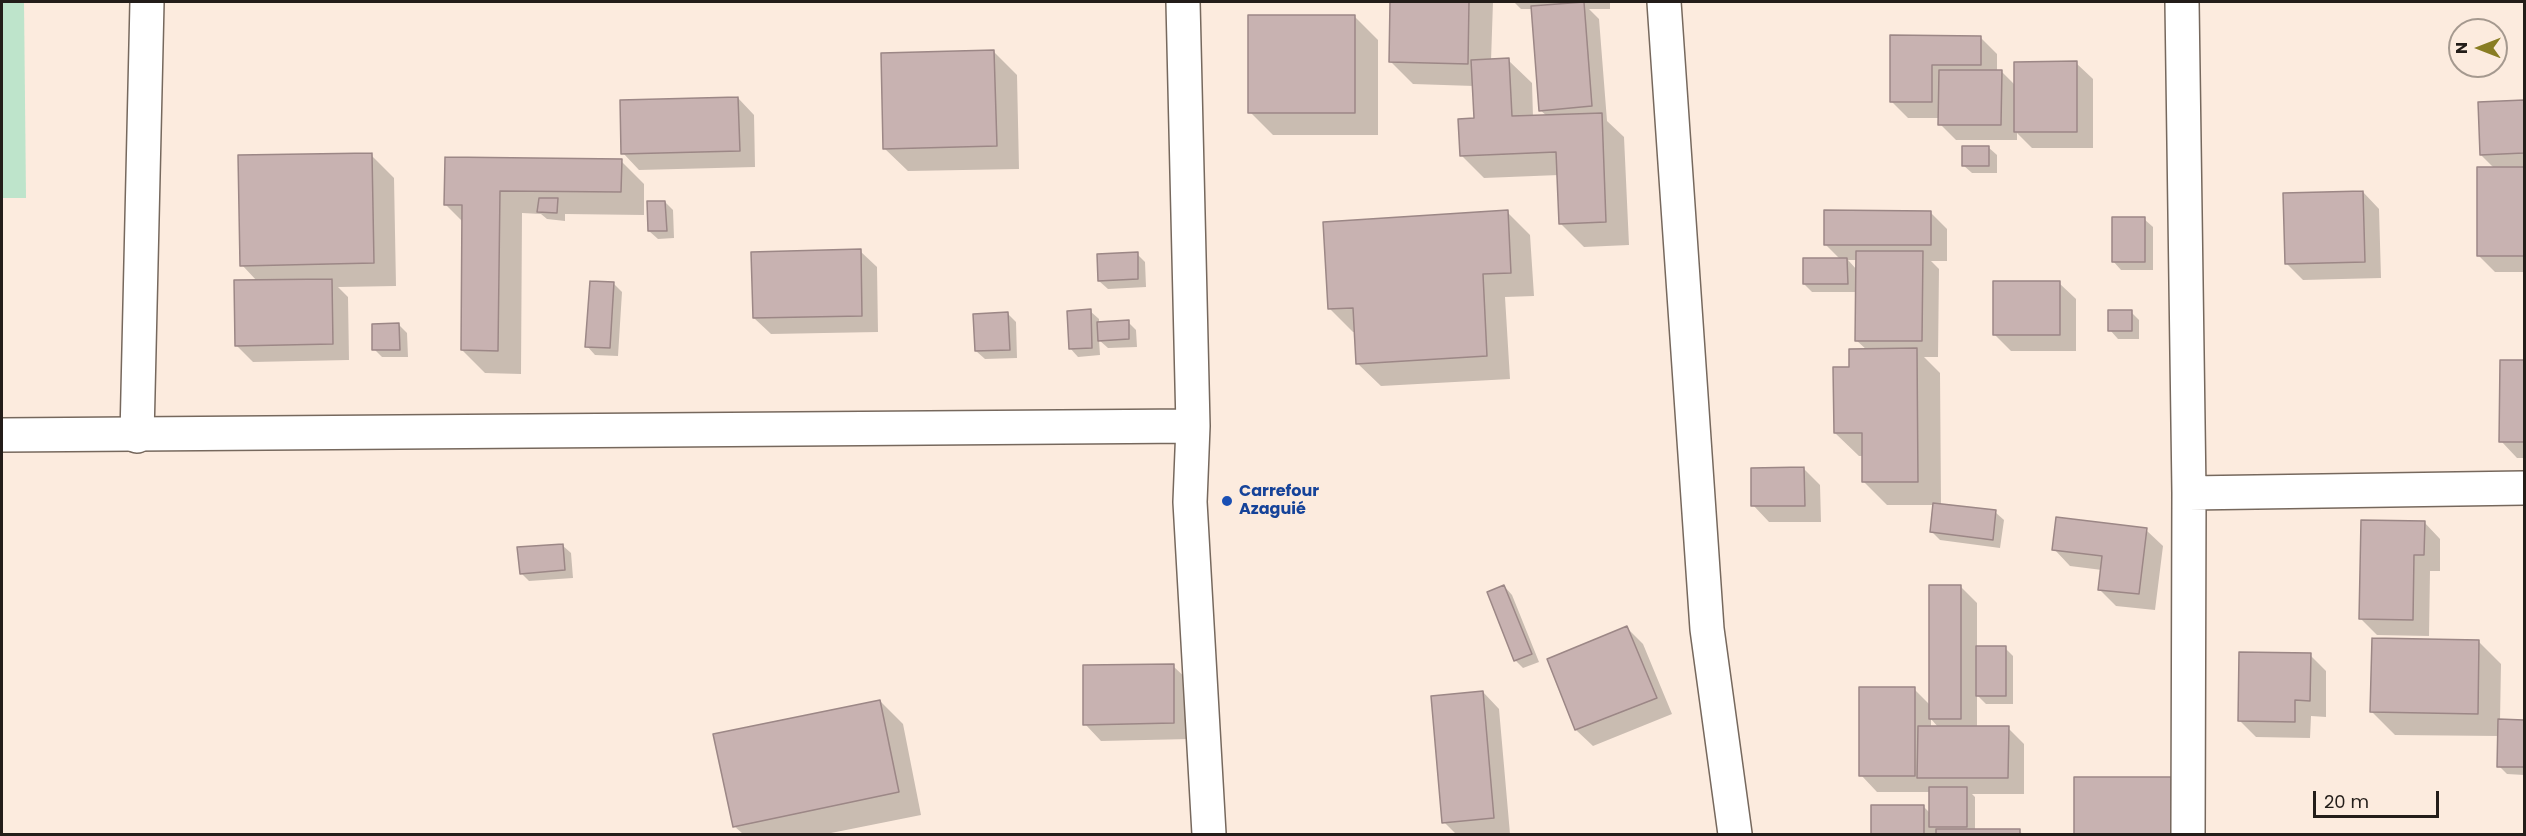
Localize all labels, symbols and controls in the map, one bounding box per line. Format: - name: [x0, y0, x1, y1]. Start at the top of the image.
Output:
- north arrow: [2448, 18, 2508, 78]
- text: N: [2450, 42, 2473, 54]
- place label: Carrefour Azaguié: [1239, 482, 1319, 520]
- marker: Carrefour Azaguié: [1220, 494, 1234, 508]
- scale bar: [2316, 779, 2442, 817]
- text: 20 m: [2324, 789, 2369, 814]

